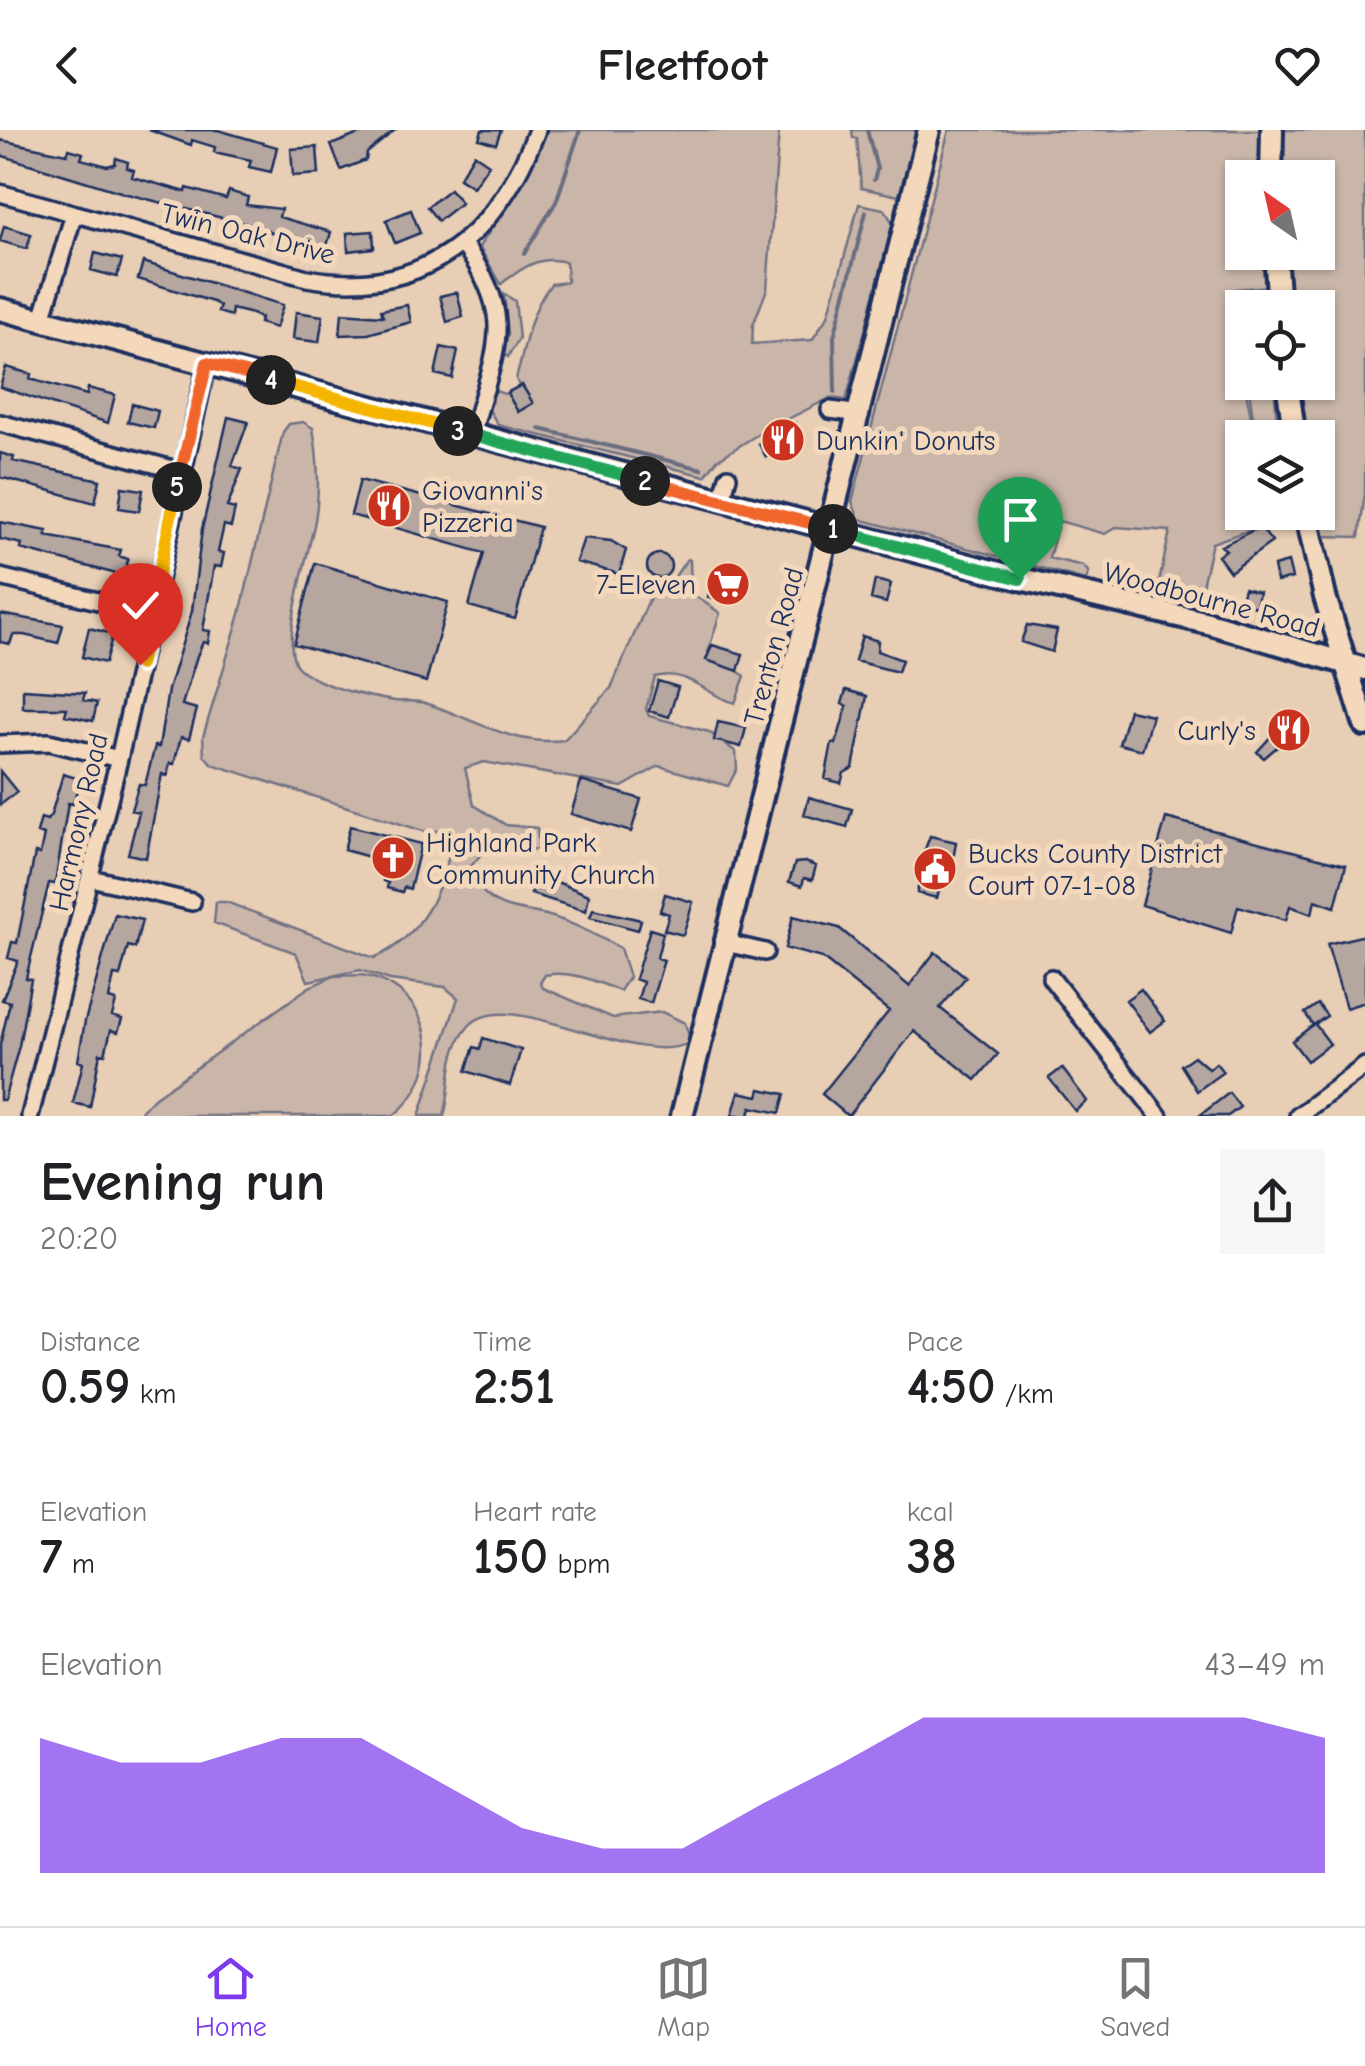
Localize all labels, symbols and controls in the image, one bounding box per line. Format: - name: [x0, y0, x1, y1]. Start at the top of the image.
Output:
- icon: back: [40, 38, 95, 93]
- icon: heart: [1270, 38, 1325, 93]
- text: Fleetfoot: [597, 39, 768, 91]
- north arrow: [1225, 160, 1335, 270]
- map controls: [1225, 160, 1335, 530]
- street label: Twin Oak Drive: [157, 197, 338, 271]
- button: locate: [1225, 290, 1335, 400]
- pin: 4: [246, 355, 296, 405]
- text: 4: [264, 364, 278, 396]
- pin: 3: [433, 406, 483, 456]
- text: 3: [451, 415, 465, 447]
- restaurant icon: Dunkin' Donuts: [760, 417, 806, 463]
- button: layers: [1225, 420, 1335, 530]
- place label: Dunkin' Donuts: [816, 425, 996, 457]
- pin: 2: [620, 456, 670, 506]
- pin: 5: [152, 462, 202, 512]
- text: 2: [638, 465, 652, 497]
- text: 5: [170, 471, 184, 503]
- place label: Giovanni's Pizzeria: [422, 475, 543, 539]
- pin: [978, 477, 1063, 580]
- restaurant icon: Giovanni's Pizzeria: [366, 483, 412, 529]
- icon: arrive: [993, 492, 1048, 547]
- pin: 1: [808, 504, 858, 554]
- text: 1: [827, 513, 839, 545]
- street label: Woodbourne Road: [1100, 556, 1323, 644]
- supermarket icon: 7-Eleven: [705, 561, 751, 607]
- pin: [98, 563, 183, 666]
- street label: Trenton Road: [738, 564, 810, 729]
- place label: 7-Eleven: [596, 569, 696, 601]
- icon: check: [113, 578, 168, 633]
- restaurant icon: Curly's: [1266, 707, 1312, 753]
- place label: Curly's: [1178, 715, 1256, 747]
- street label: Harmony Road: [43, 730, 115, 914]
- place label: Highland Park Community Church: [426, 827, 656, 891]
- church icon: Highland Park Community Church: [370, 835, 416, 881]
- place label: Bucks County District Court 07-1-08: [968, 838, 1223, 902]
- public building icon: Bucks County District Court 07-1-08: [912, 846, 958, 892]
- button: share: [1220, 1149, 1325, 1254]
- text: Evening run: [40, 1150, 325, 1214]
- text: 20:20: [40, 1220, 118, 1257]
- text: Distance: [40, 1326, 140, 1358]
- text: Time: [473, 1326, 531, 1358]
- text: Pace: [907, 1326, 963, 1358]
- text: 0.59: [40, 1358, 130, 1416]
- text: 2:51: [473, 1358, 555, 1416]
- text: 4:50: [907, 1358, 996, 1416]
- text: km: [130, 1378, 176, 1410]
- text: /km: [996, 1378, 1054, 1410]
- text: Elevation: [40, 1496, 147, 1528]
- text: Heart rate: [473, 1496, 597, 1528]
- text: kcal: [907, 1496, 954, 1528]
- text: 7: [40, 1528, 63, 1586]
- text: 150: [473, 1528, 548, 1586]
- text: 38: [907, 1528, 957, 1586]
- text: m: [63, 1548, 95, 1580]
- text: bpm: [548, 1548, 611, 1580]
- text: Elevation: [40, 1646, 163, 1683]
- text: 43–49 m: [1204, 1646, 1325, 1683]
- tab: Home: [195, 1951, 267, 2043]
- tab: Map: [656, 1951, 711, 2043]
- tab: Saved: [1100, 1951, 1170, 2043]

